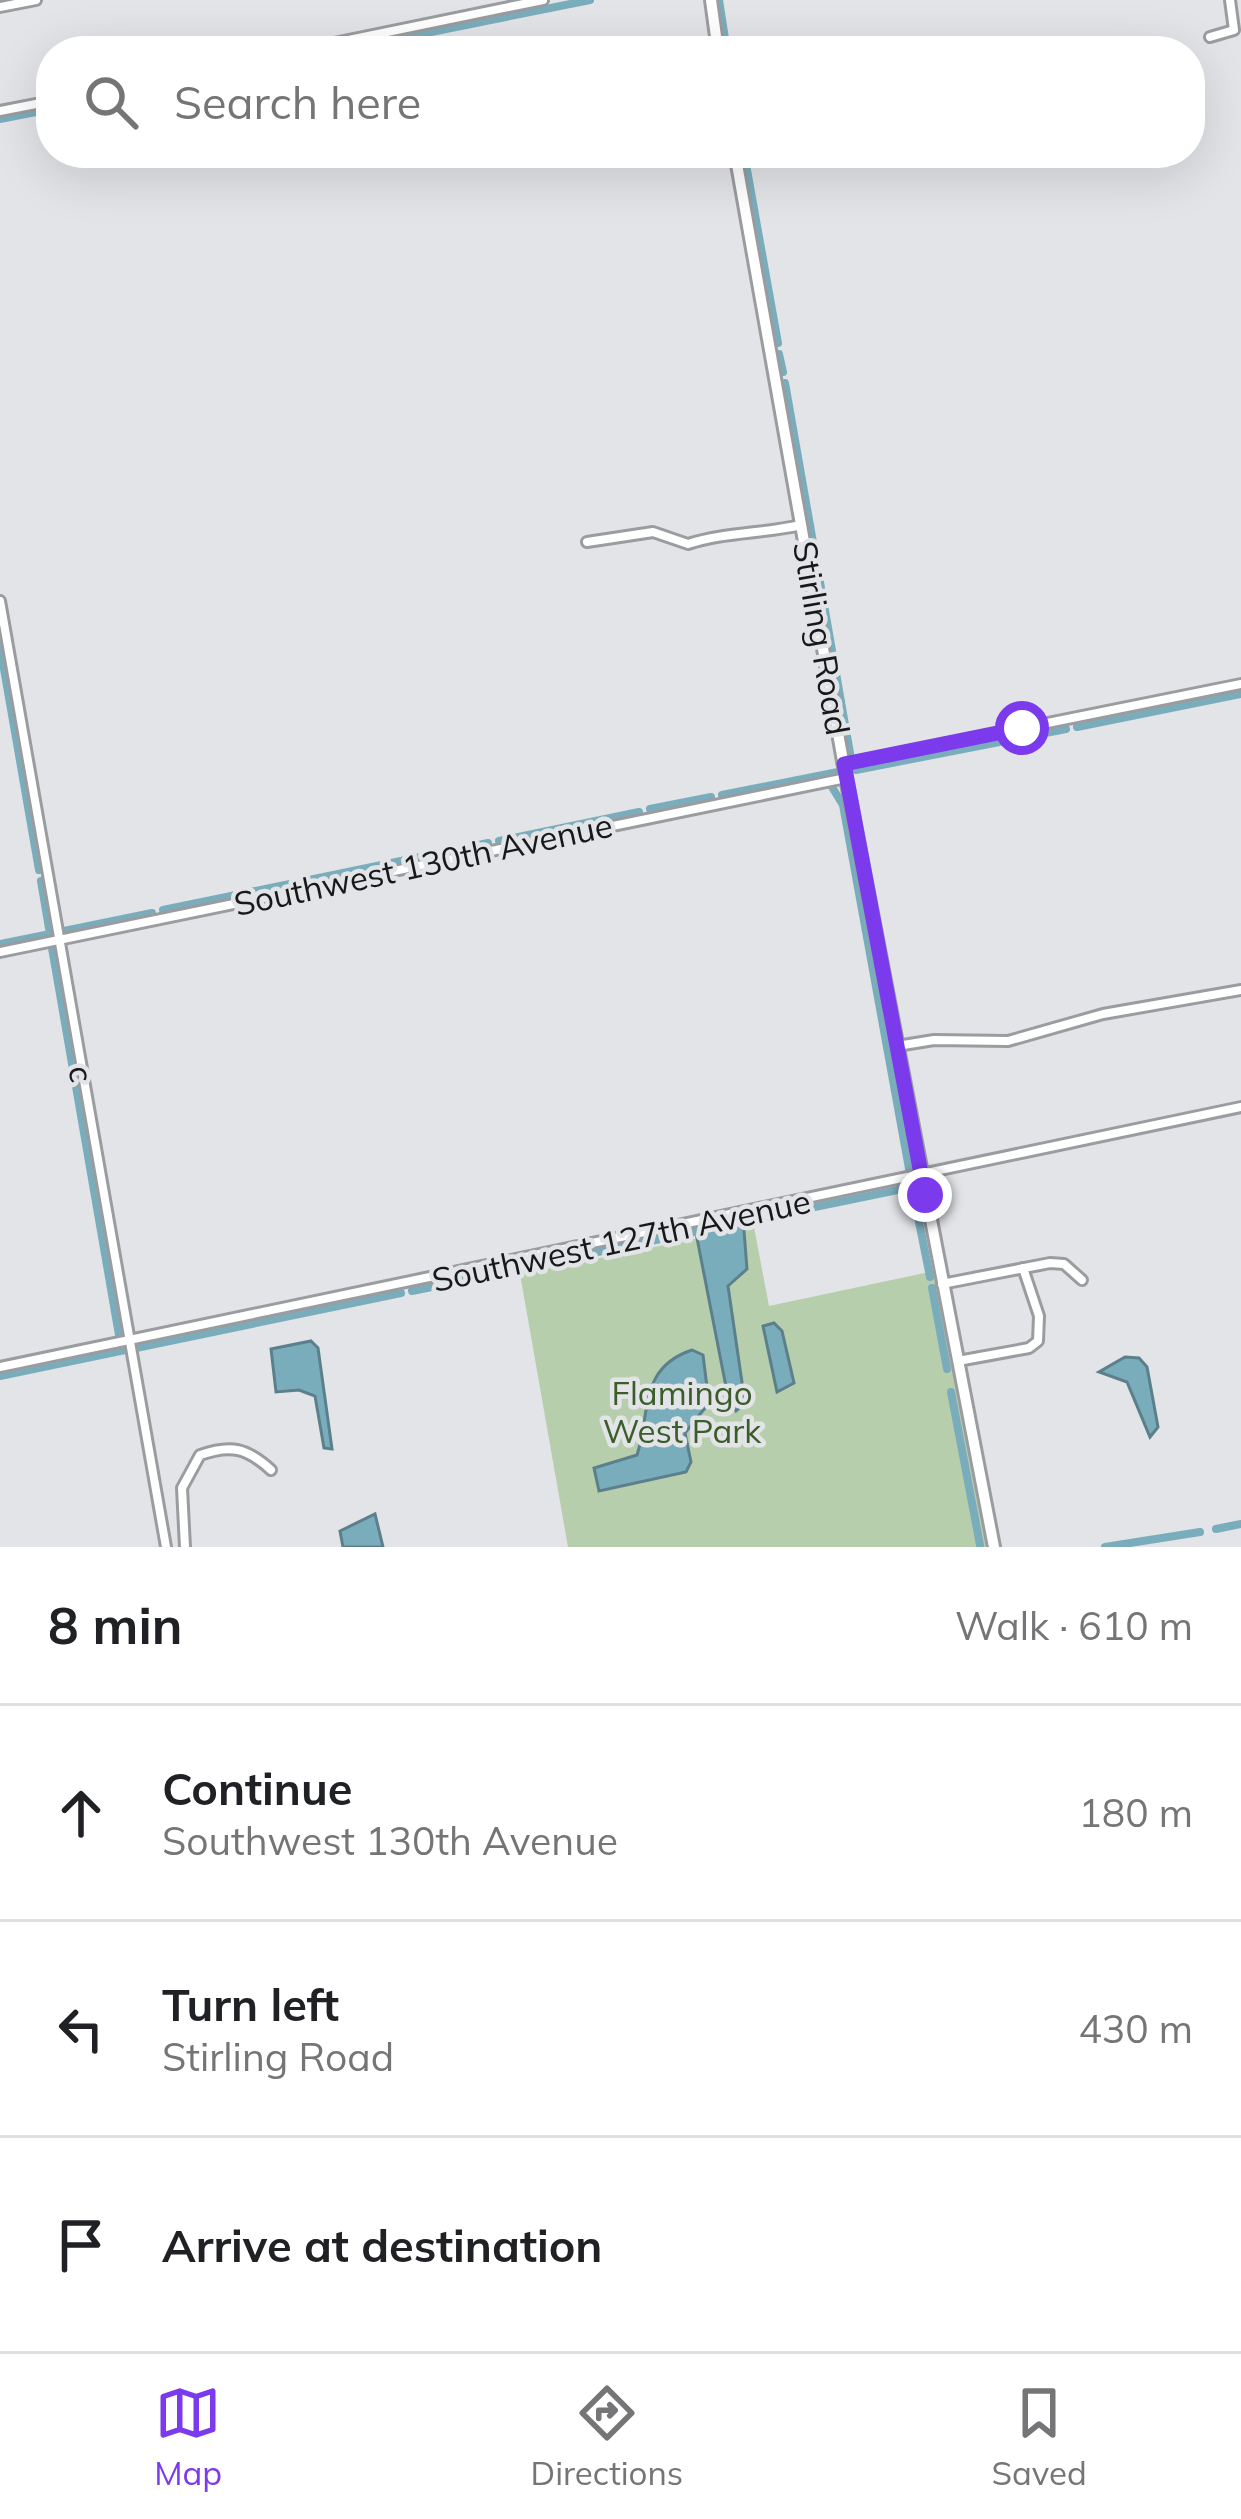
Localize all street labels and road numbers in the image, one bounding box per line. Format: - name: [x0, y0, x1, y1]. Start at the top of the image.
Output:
- street label: Stirling Road: [785, 538, 859, 738]
- street label: Southwest 130th Avenue: [230, 804, 616, 924]
- street label: c: [60, 1062, 104, 1086]
- street label: Southwest 127th Avenue: [428, 1180, 814, 1300]

